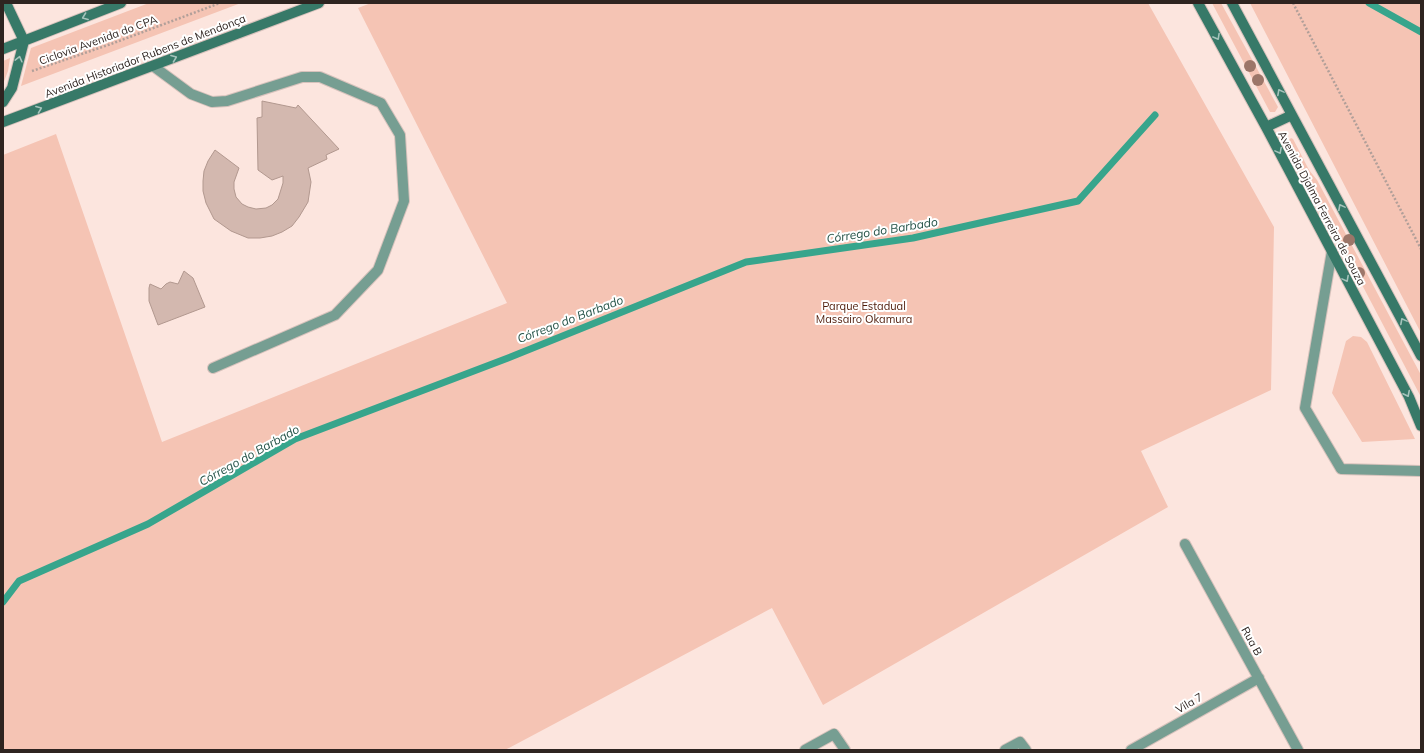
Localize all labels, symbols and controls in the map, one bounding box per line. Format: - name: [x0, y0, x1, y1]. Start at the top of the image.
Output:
- street label: Avenida Historiador Rubens de Mendonça: [43, 11, 247, 101]
- street label: Ciclovia Avenida do CPA: [37, 12, 159, 68]
- one-way arrow: [81, 13, 88, 21]
- one-way arrow: [1212, 33, 1219, 40]
- one-way arrow: [171, 54, 178, 62]
- one-way arrow: [14, 56, 23, 63]
- one-way arrow: [1277, 89, 1285, 96]
- one-way arrow: [36, 105, 43, 113]
- street label: Avenida Djalma Ferreira de Souza: [1275, 128, 1369, 288]
- one-way arrow: [1274, 147, 1282, 155]
- one-way arrow: [1339, 204, 1346, 211]
- water label: Córrego do Barbado: [825, 214, 939, 246]
- one-way arrow: [1341, 275, 1349, 282]
- water label: Córrego do Barbado: [515, 292, 625, 346]
- park label: Parque Estadual Massairo Okamura: [816, 299, 912, 326]
- one-way arrow: [1400, 318, 1407, 326]
- one-way arrow: [1402, 389, 1410, 397]
- water label: Córrego do Barbado: [196, 421, 302, 489]
- street label: Rua B: [1238, 624, 1266, 658]
- street label: Vila 7: [1173, 690, 1205, 716]

